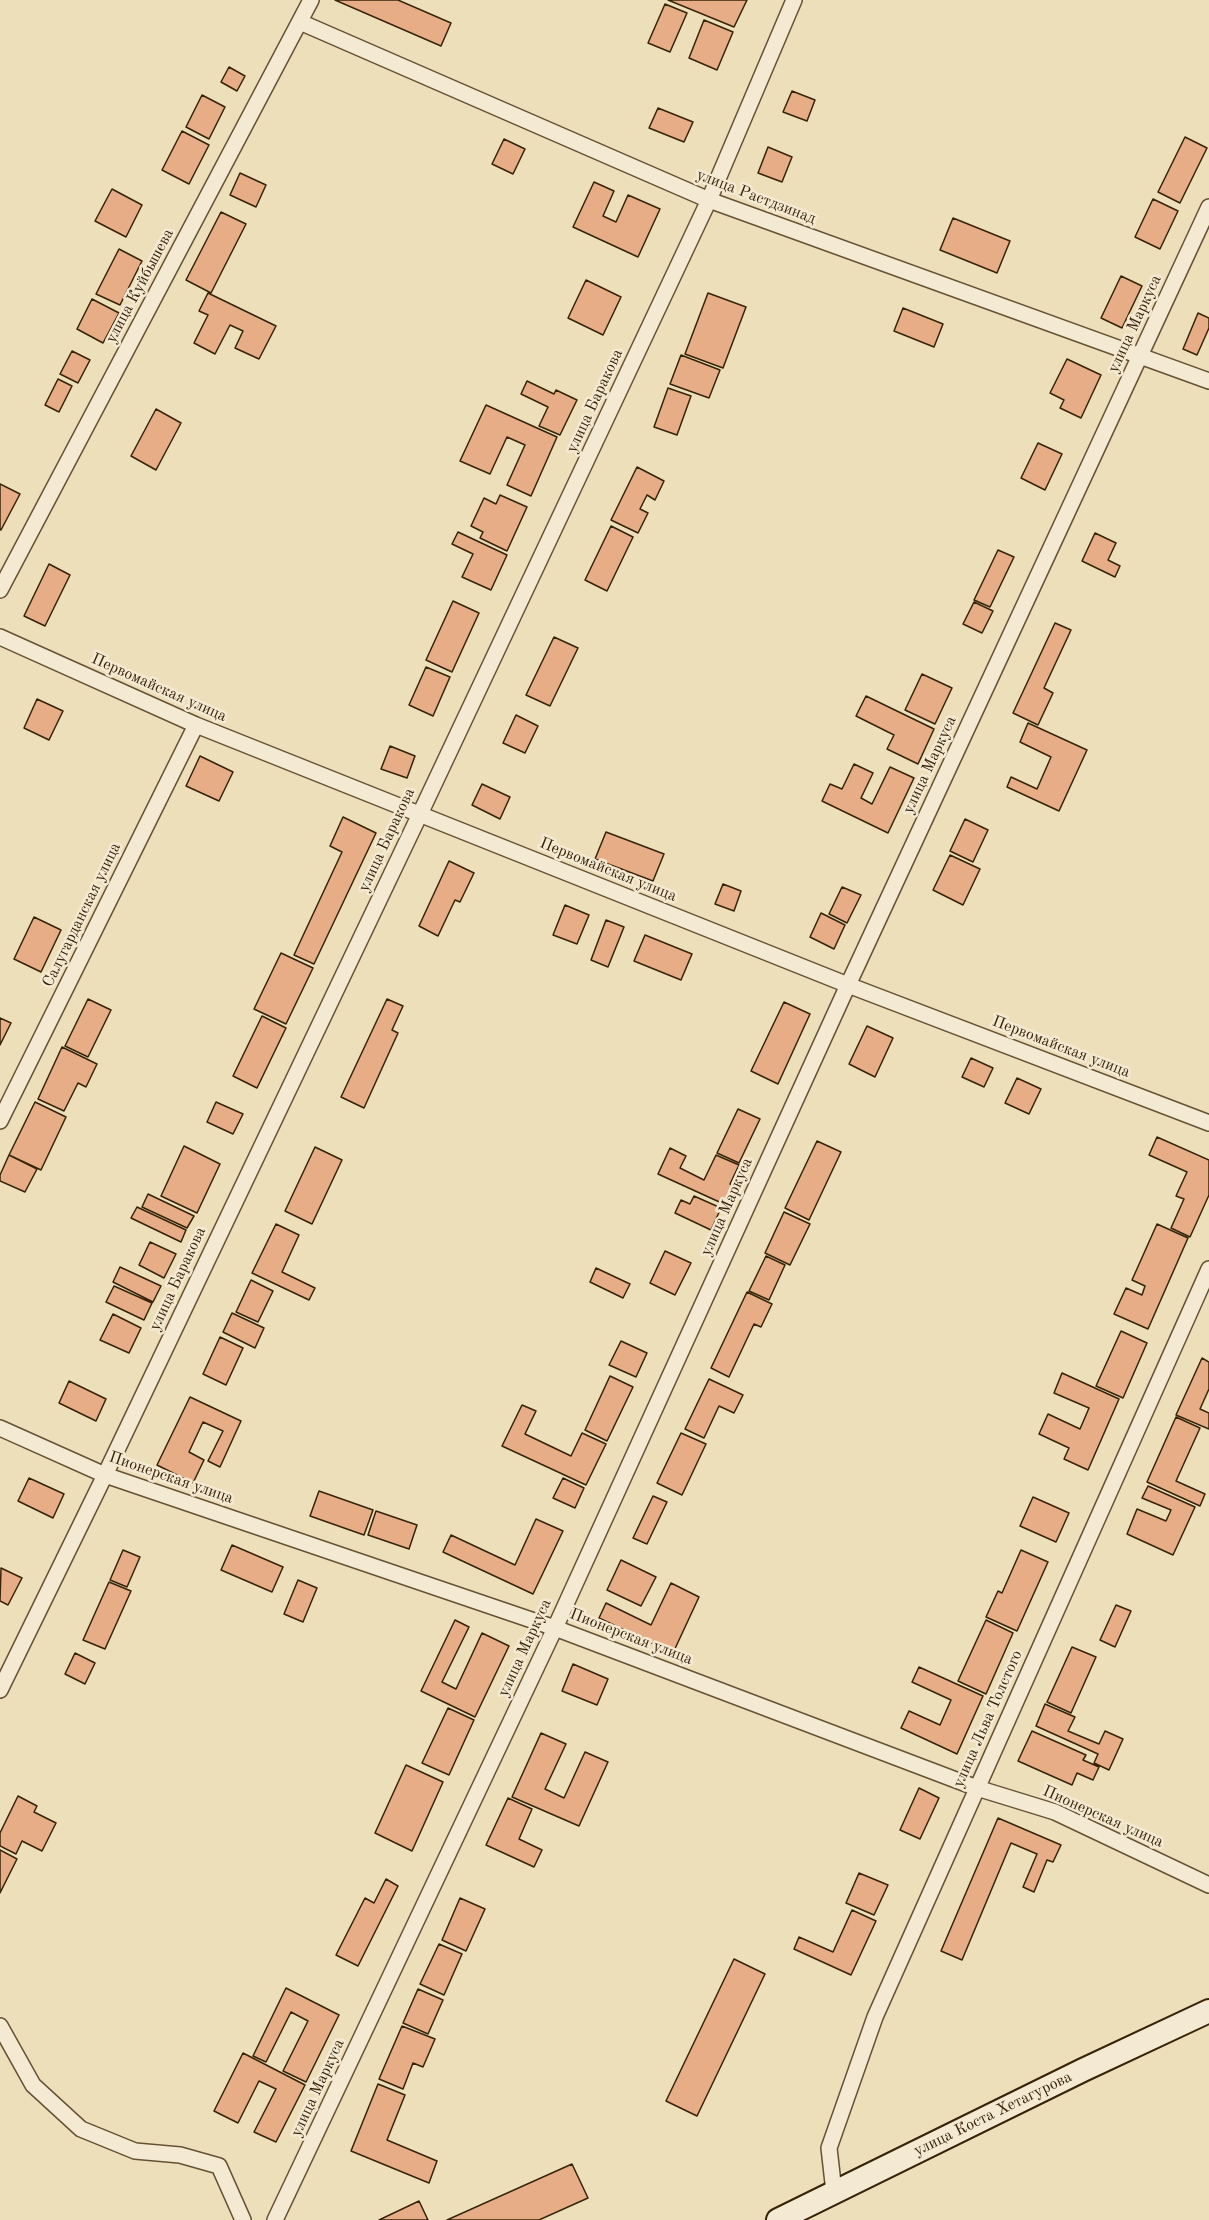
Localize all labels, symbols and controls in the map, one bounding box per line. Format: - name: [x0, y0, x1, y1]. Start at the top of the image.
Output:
- street label: улица Растдзинад: [693, 165, 819, 229]
- street label: улица Куйбышева: [102, 225, 178, 347]
- street label: улица Маркуса: [1104, 272, 1166, 376]
- street label: улица Баракова: [563, 346, 627, 456]
- street label: Первомайская улица: [88, 649, 230, 727]
- street label: улица Маркуса: [899, 713, 961, 817]
- street label: улица Баракова: [355, 785, 419, 895]
- street label: Первомайская улица: [537, 834, 679, 906]
- street label: Салугарданская улица: [39, 840, 125, 990]
- street label: Первомайская улица: [989, 1012, 1133, 1082]
- street label: улица Маркуса: [697, 1155, 757, 1259]
- street label: улица Баракова: [146, 1224, 210, 1334]
- street label: Пионерская улица: [106, 1448, 236, 1508]
- street label: улица Маркуса: [494, 1596, 556, 1700]
- street label: Пионерская улица: [567, 1605, 695, 1669]
- street label: улица Льва Толстого: [949, 1647, 1027, 1791]
- street label: Пионерская улица: [1040, 1782, 1166, 1852]
- street label: улица Маркуса: [287, 2036, 349, 2140]
- street label: улица Коста Хетагурова: [911, 2067, 1075, 2161]

